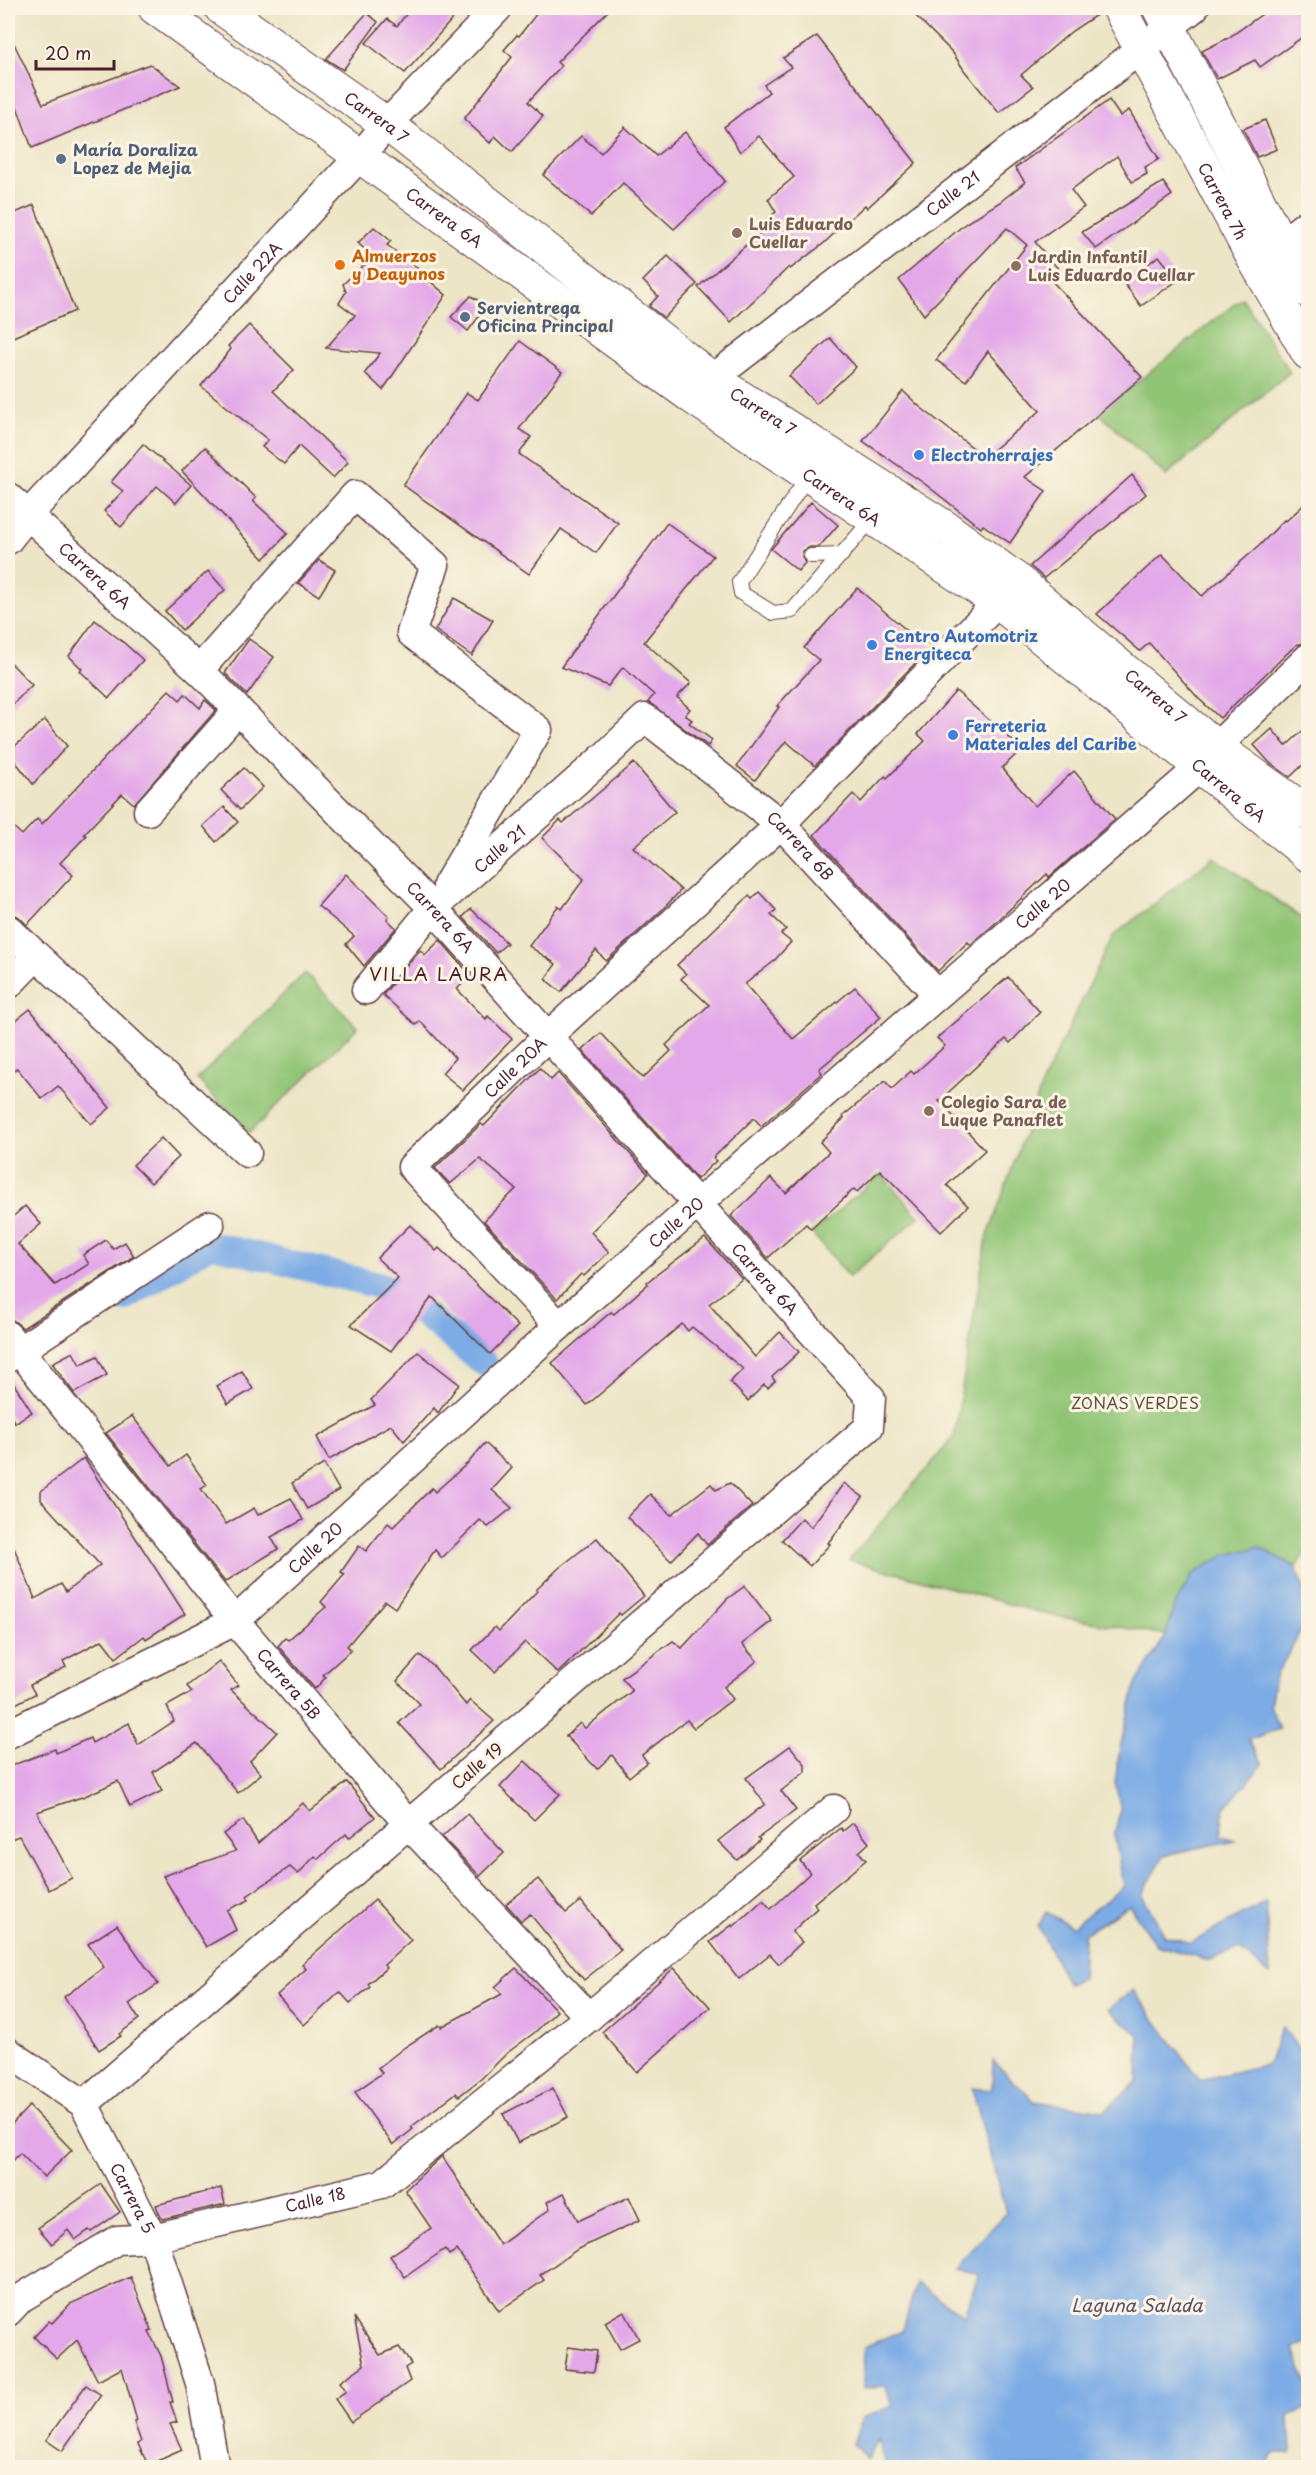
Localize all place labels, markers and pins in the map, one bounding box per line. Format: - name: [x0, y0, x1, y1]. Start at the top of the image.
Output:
- place label: María Doraliza Lopez de Mejia: [73, 137, 198, 179]
- marker: María Doraliza Lopez de Mejia: [54, 152, 68, 166]
- place label: Luis Eduardo Cuellar: [749, 211, 853, 253]
- marker: Luis Eduardo Cuellar: [730, 226, 744, 240]
- place label: Almuerzos y Deayunos: [352, 243, 445, 285]
- place label: Jardin Infantil Luis Eduardo Cuellar: [1028, 244, 1196, 286]
- marker: Almuerzos y Deayunos: [333, 258, 347, 272]
- marker: Jardin Infantil Luis Eduardo Cuellar: [1009, 259, 1023, 273]
- place label: Servientrega Oficina Principal: [477, 295, 614, 337]
- marker: Servientrega Oficina Principal: [458, 310, 472, 324]
- place label: Electroherrajes: [931, 442, 1053, 466]
- marker: Electroherrajes: [912, 448, 926, 462]
- place label: Centro Automotriz Energiteca: [884, 623, 1038, 665]
- marker: Centro Automotriz Energiteca: [865, 638, 879, 652]
- place label: Ferreteria Materiales del Caribe: [965, 713, 1137, 755]
- marker: Ferreteria Materiales del Caribe: [946, 728, 960, 742]
- place label: Colegio Sara de Luque Panaflet: [941, 1089, 1067, 1131]
- marker: Colegio Sara de Luque Panaflet: [922, 1104, 936, 1118]

